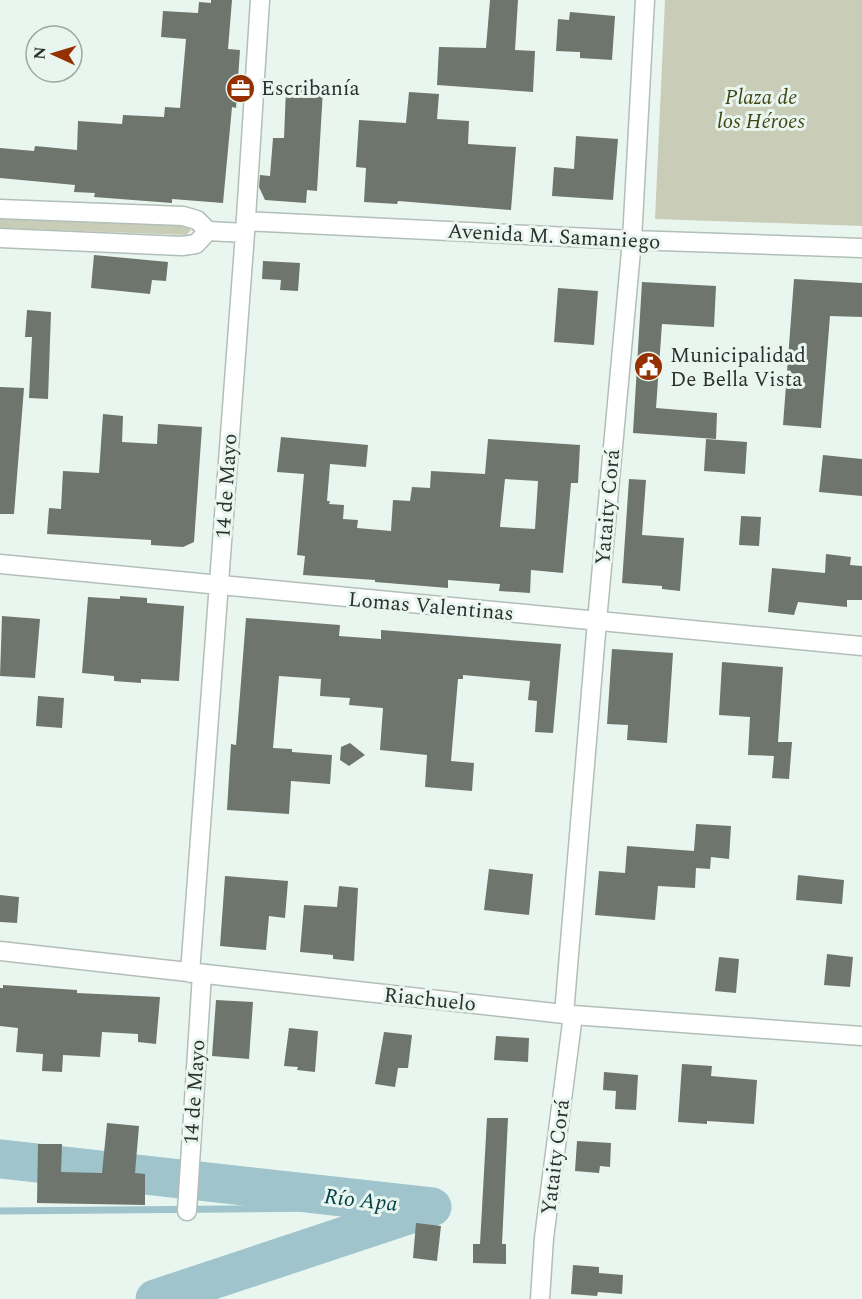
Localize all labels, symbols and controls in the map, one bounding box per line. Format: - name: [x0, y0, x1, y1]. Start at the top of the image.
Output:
- north arrow: [24, 24, 84, 84]
- text: N: [28, 46, 52, 60]
- office icon: Escribanía: [224, 72, 256, 104]
- place label: Escribanía: [261, 73, 361, 105]
- park label: Plaza de los Héroes: [717, 82, 805, 138]
- street label: Avenida M. Samaniego: [447, 215, 661, 259]
- place label: Municipalidad De Bella Vista: [670, 340, 806, 396]
- public building icon: Municipalidad De Bella Vista: [633, 351, 665, 383]
- street label: 14 de Mayo: [207, 433, 247, 540]
- street label: Yataity Corá: [587, 447, 629, 566]
- street label: Lomas Valentinas: [347, 584, 515, 630]
- street label: Riachuelo: [382, 979, 478, 1021]
- street label: 14 de Mayo: [175, 1039, 215, 1146]
- street label: Yataity Corá: [533, 1097, 579, 1217]
- water label: Río Apa: [322, 1180, 399, 1221]

